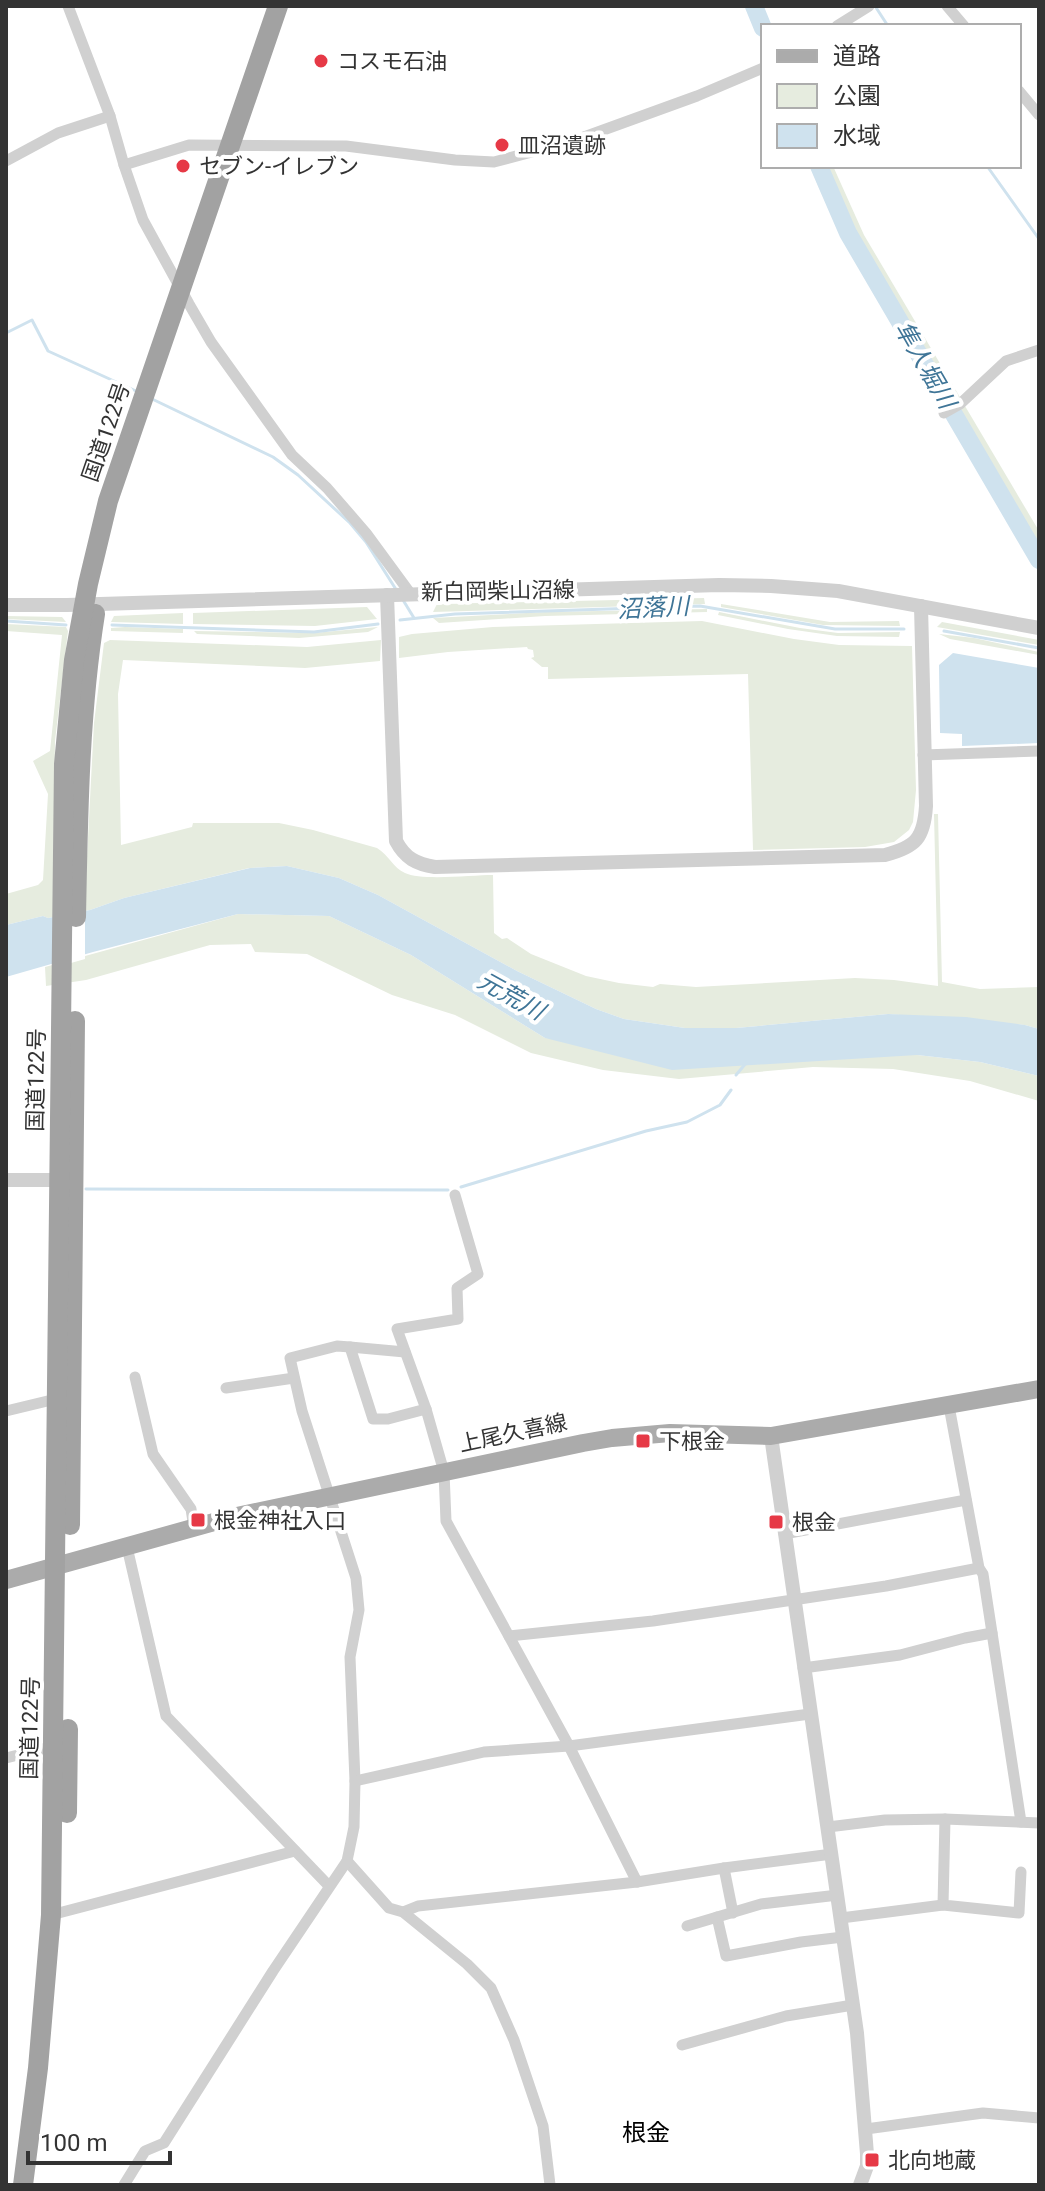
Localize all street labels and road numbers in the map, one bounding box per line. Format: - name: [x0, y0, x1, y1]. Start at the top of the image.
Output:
- street label: 国道122号: [77, 379, 135, 485]
- street label: 新白岡柴山沼線: [421, 577, 575, 605]
- street label: 国道122号: [23, 1028, 49, 1132]
- street label: 上尾久喜線: [457, 1409, 569, 1457]
- street label: 国道122号: [17, 1676, 43, 1780]

